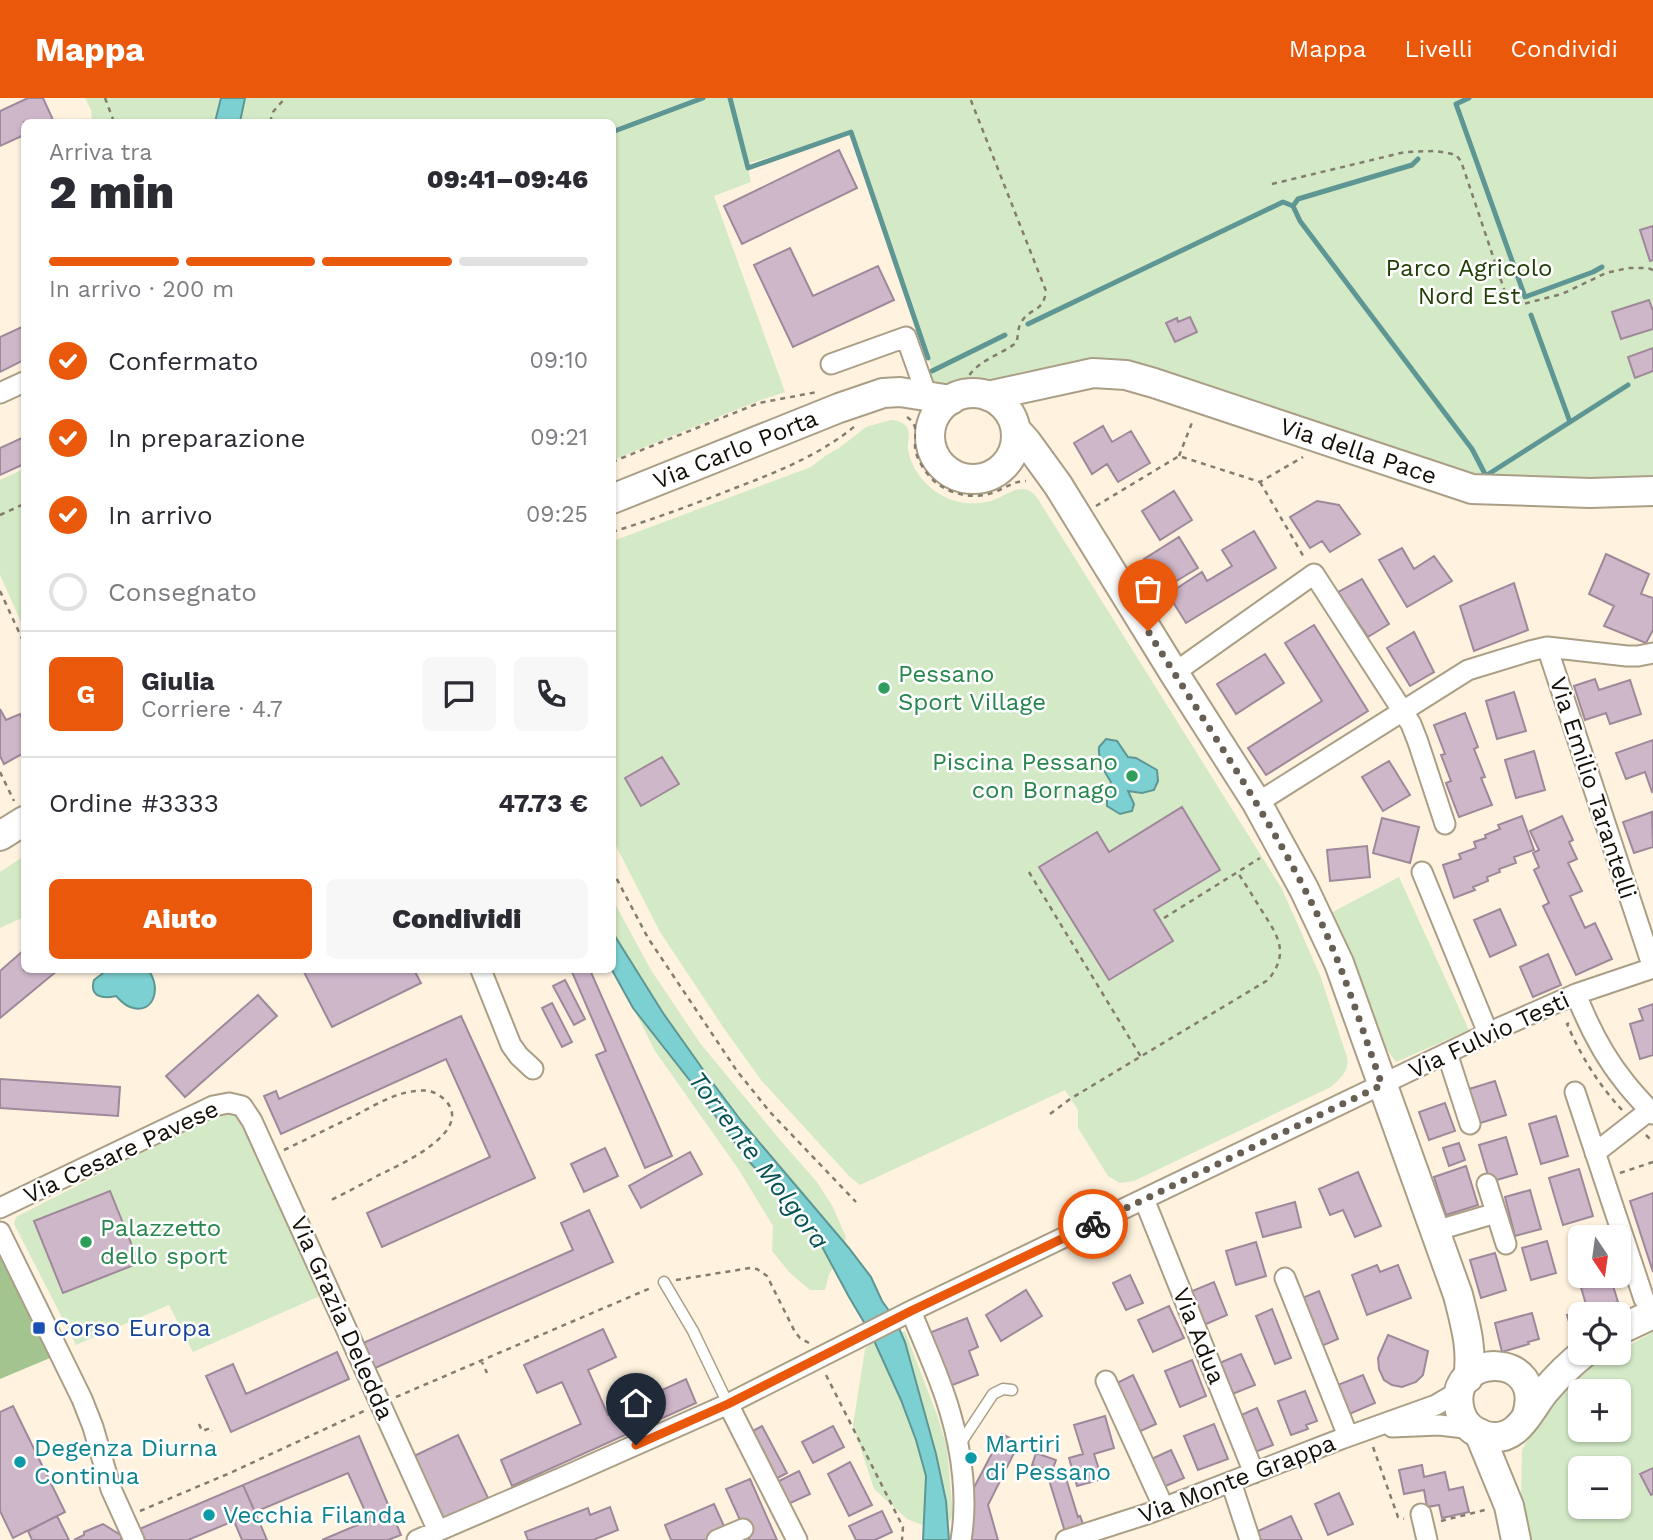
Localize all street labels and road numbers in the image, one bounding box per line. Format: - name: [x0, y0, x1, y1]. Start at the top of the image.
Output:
- street label: Via Carlo Porta: [649, 404, 822, 495]
- street label: Via della Pace: [1276, 412, 1440, 490]
- street label: Via Emilio Tarantelli: [1544, 673, 1642, 903]
- street label: Via Fulvio Testi: [1404, 986, 1574, 1084]
- street label: Via Cesare Pavese: [19, 1095, 223, 1209]
- street label: Via Grazia Deledda: [284, 1212, 400, 1424]
- street label: Via Adua: [1167, 1284, 1231, 1388]
- street label: Via Monte Grappa: [1135, 1429, 1339, 1529]

